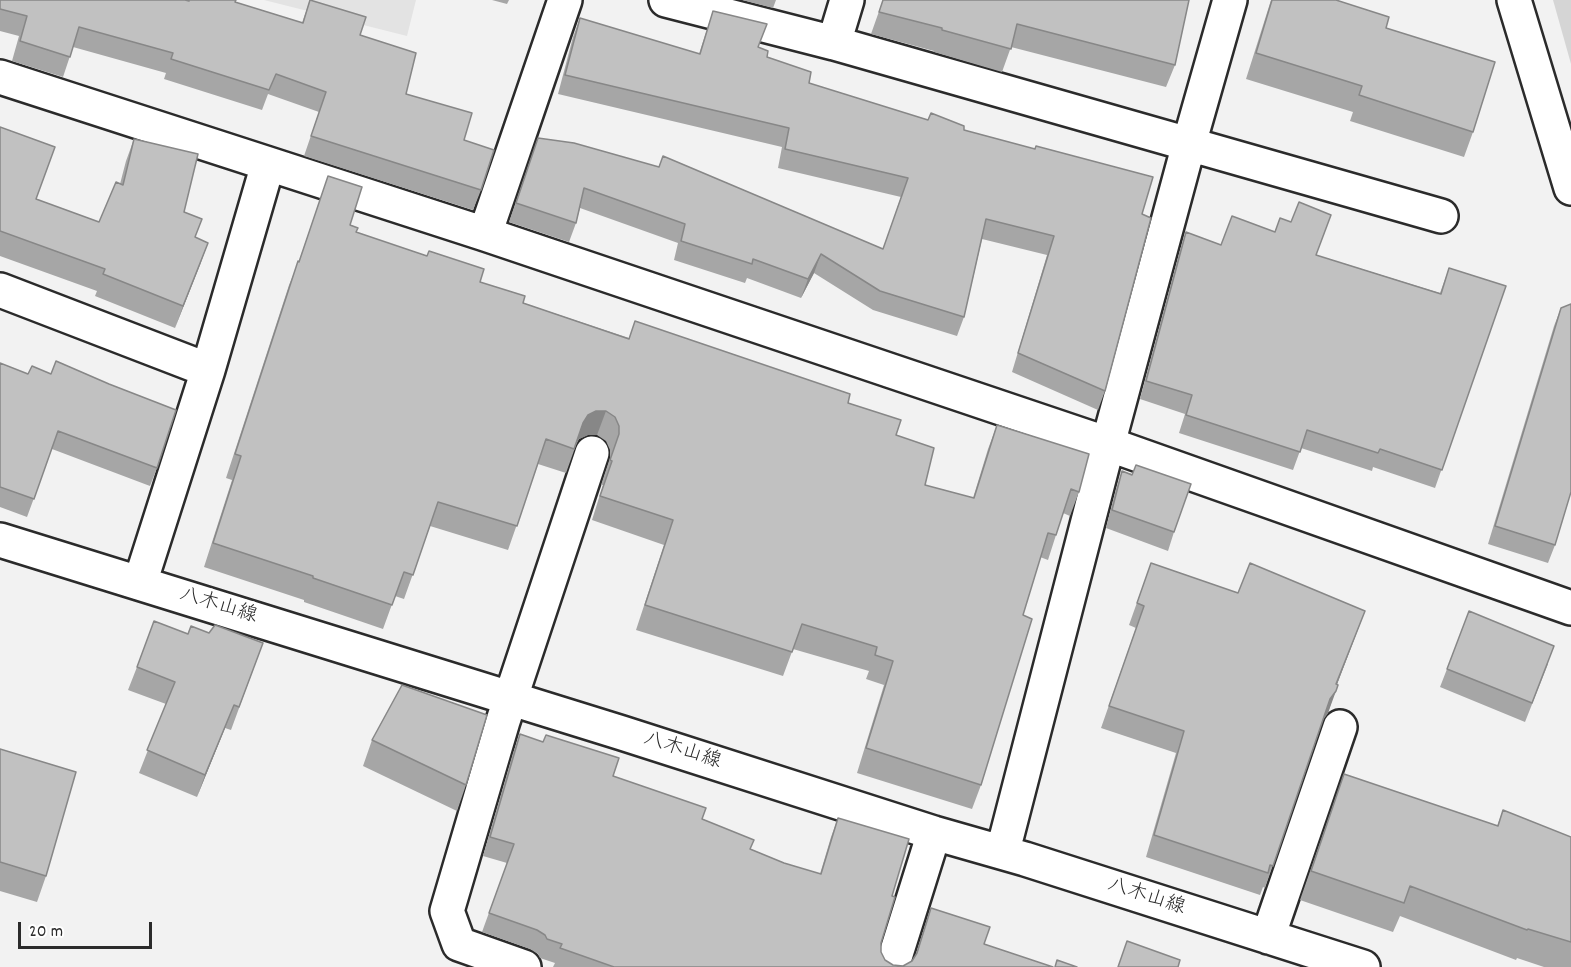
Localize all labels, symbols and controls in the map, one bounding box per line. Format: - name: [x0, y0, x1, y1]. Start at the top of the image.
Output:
- street label: 八木山線: [176, 584, 260, 630]
- street label: 八木山線: [640, 728, 724, 776]
- street label: 八木山線: [1104, 874, 1188, 922]
- scale bar: [21, 910, 154, 948]
- text: 20 m: [29, 920, 63, 945]

